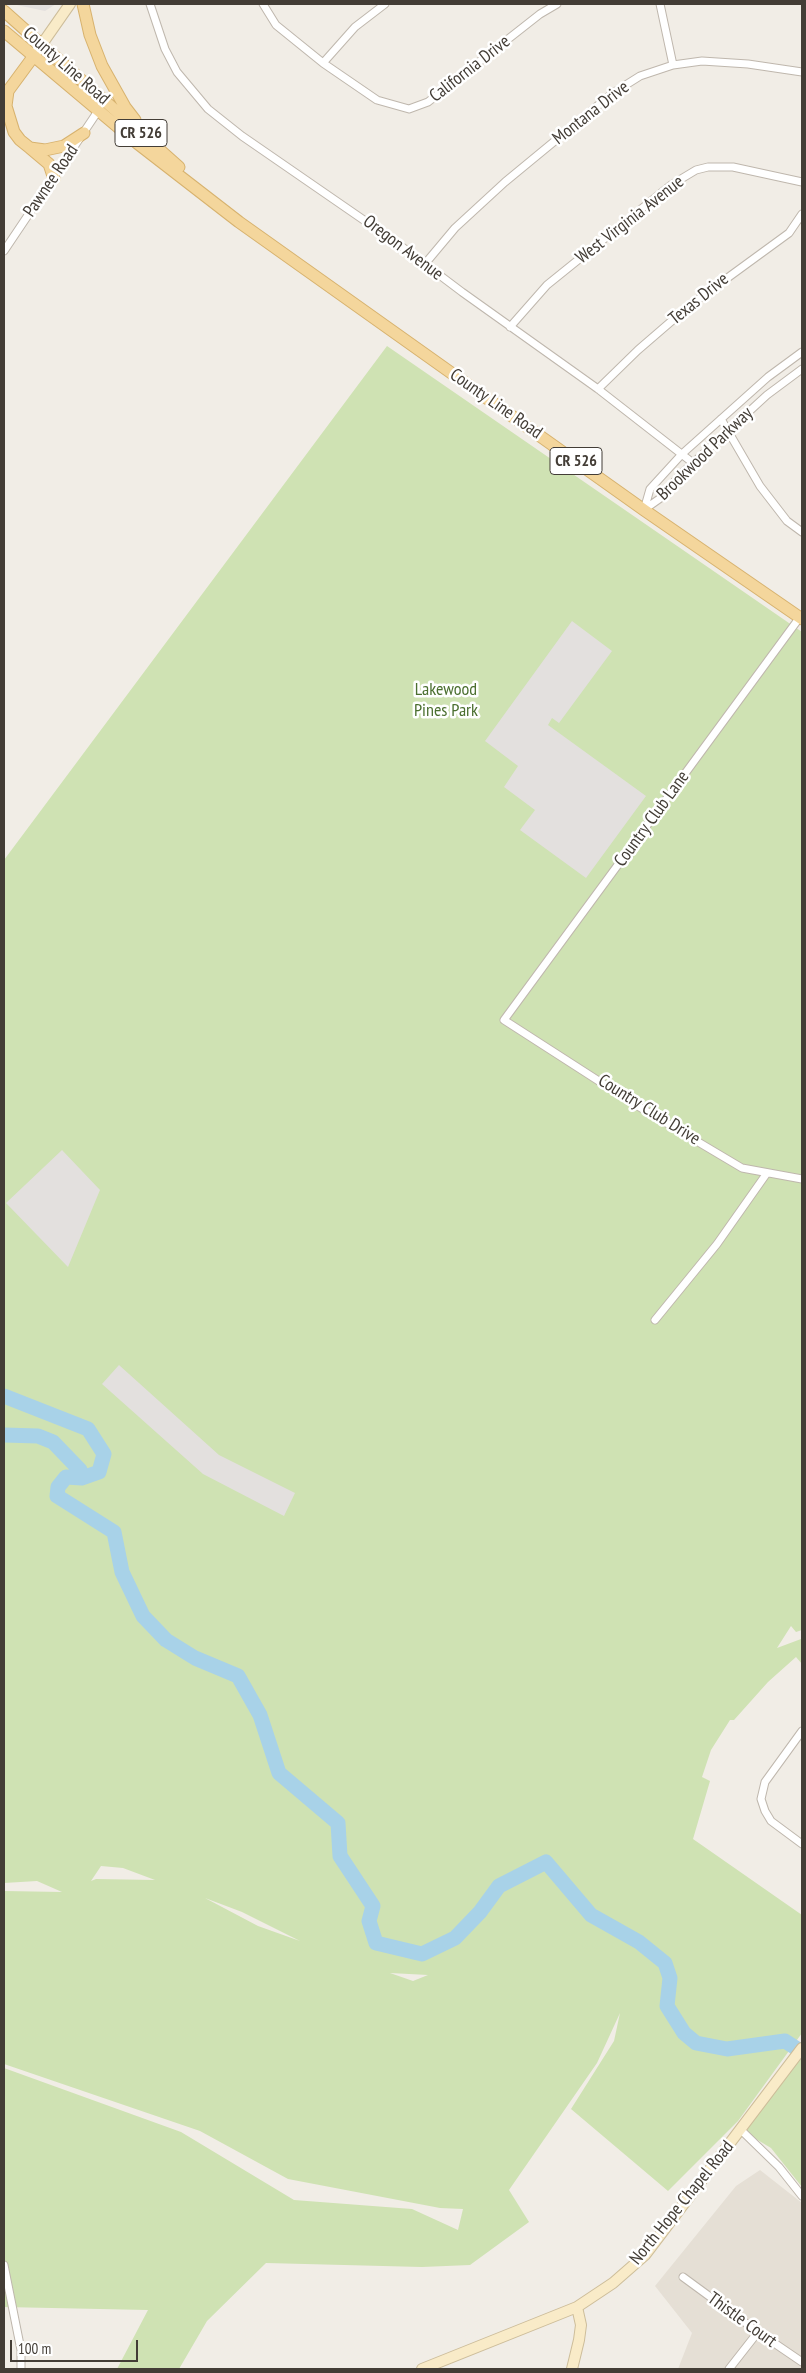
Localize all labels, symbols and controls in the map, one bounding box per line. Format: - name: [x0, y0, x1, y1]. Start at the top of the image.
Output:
- street label: County Line Road: [18, 22, 114, 110]
- street label: California Drive: [426, 31, 514, 107]
- street label: Montana Drive: [549, 77, 633, 149]
- road number: CR 526: [115, 120, 167, 146]
- street label: Pawnee Road: [19, 141, 83, 221]
- street label: West Virginia Avenue: [572, 171, 688, 269]
- street label: Oregon Avenue: [359, 211, 447, 285]
- street label: Texas Drive: [665, 268, 733, 330]
- street label: County Line Road: [446, 364, 546, 444]
- street label: Brookwood Parkway: [653, 403, 757, 505]
- road number: CR 526: [550, 448, 602, 474]
- park label: Lakewood Pines Park: [414, 679, 478, 722]
- street label: Country Club Lane: [610, 767, 694, 871]
- street label: Country Club Drive: [594, 1070, 704, 1150]
- street label: North Hope Chapel Road: [625, 2137, 739, 2269]
- street label: Thistle Court: [703, 2288, 781, 2352]
- scale bar: [12, 2330, 140, 2362]
- text: 100 m: [18, 2339, 51, 2358]

